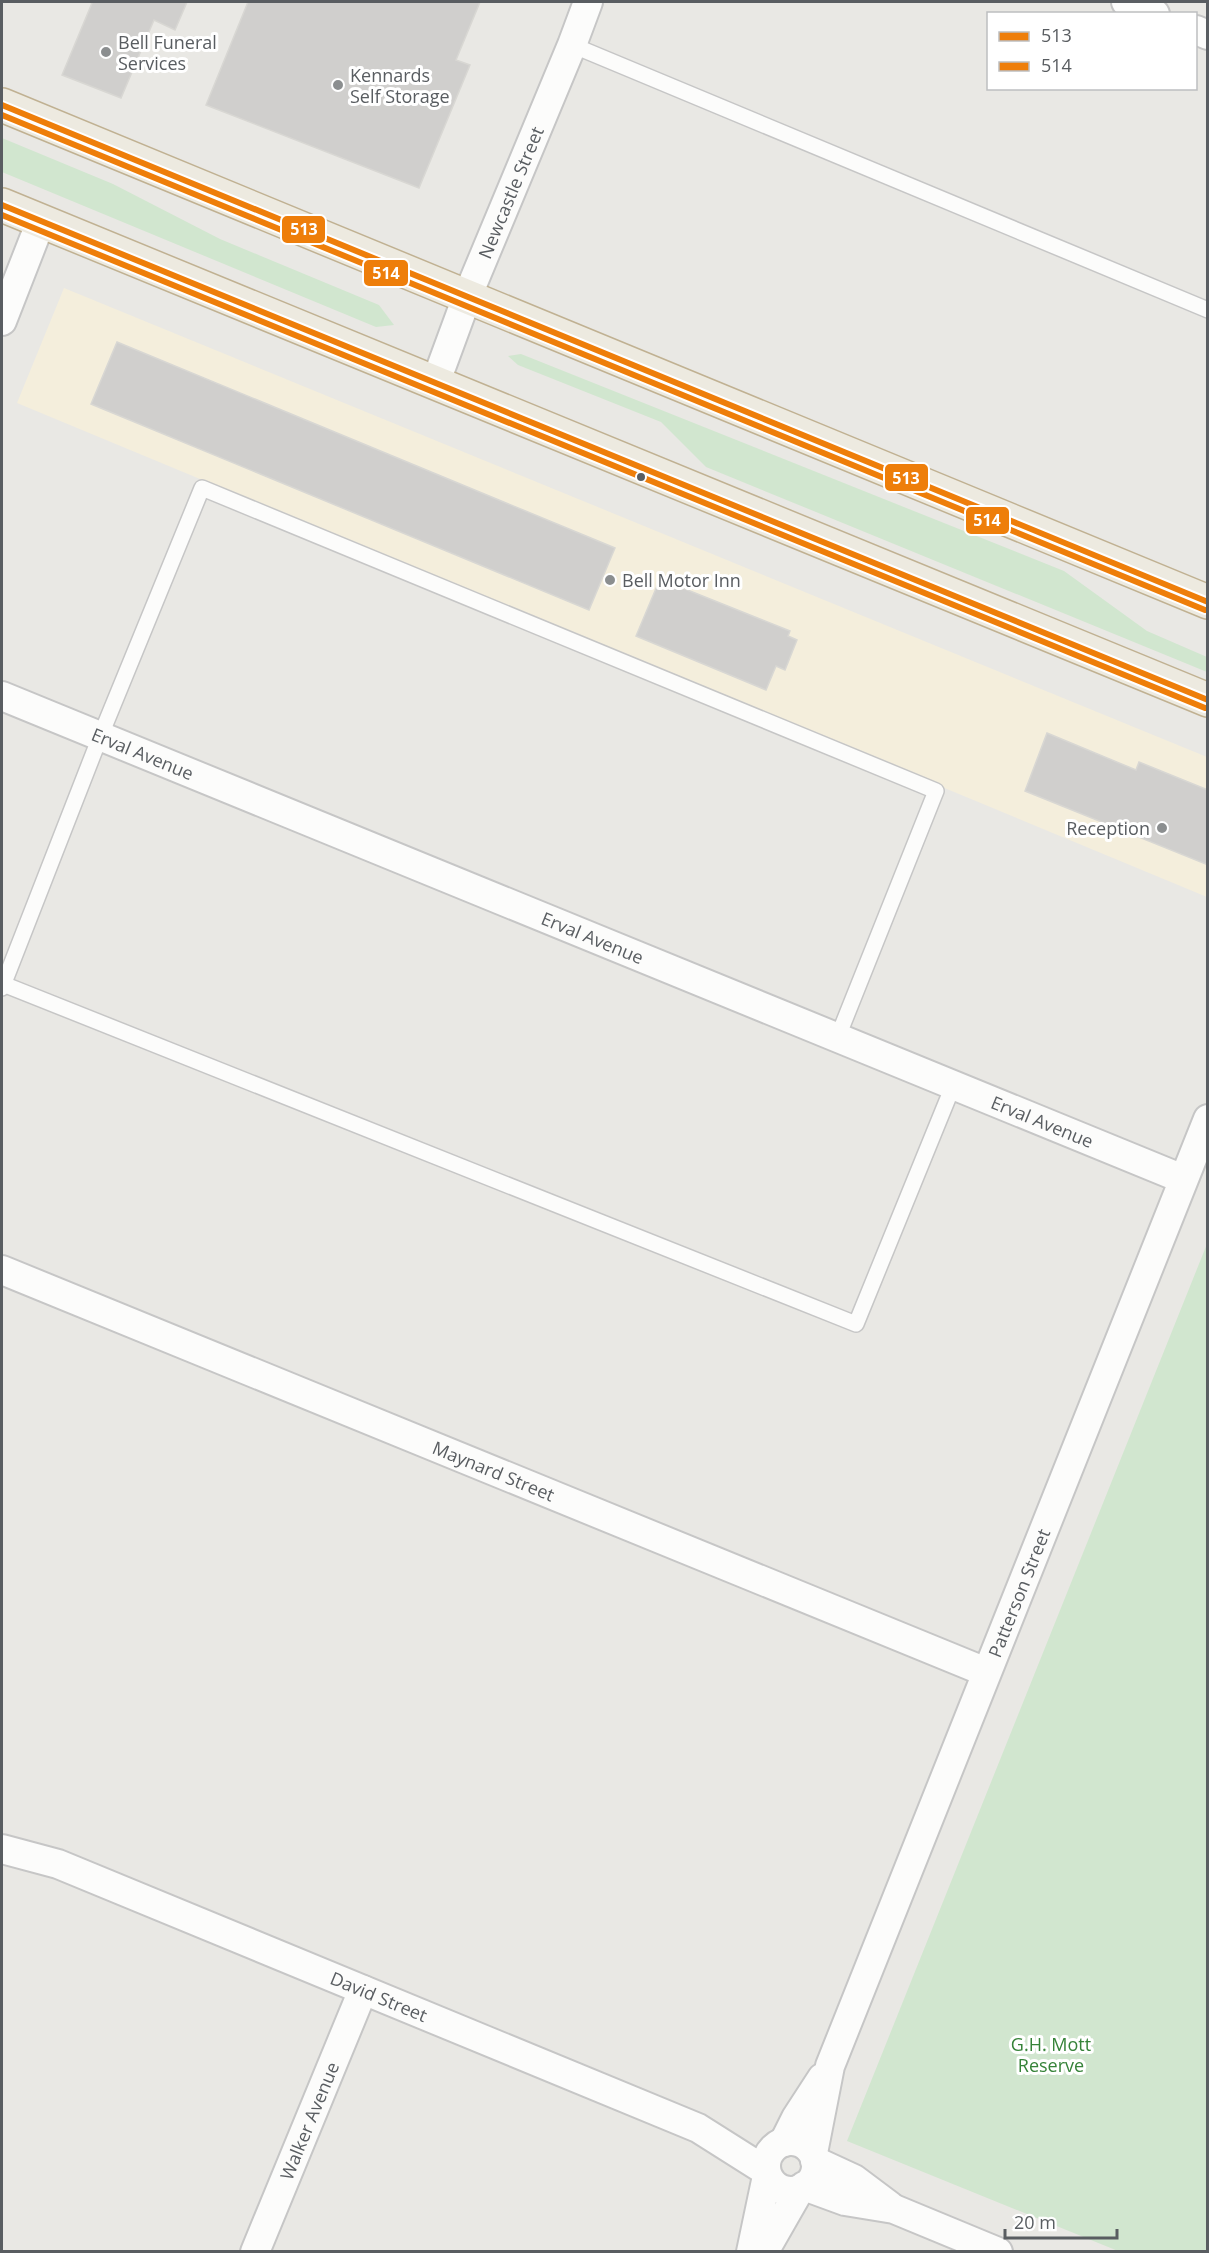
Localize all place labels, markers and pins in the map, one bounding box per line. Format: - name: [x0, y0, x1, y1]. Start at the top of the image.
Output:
- place label: Bell Funeral Services: [118, 30, 217, 75]
- marker: Bell Funeral Services: [99, 45, 113, 59]
- place label: Kennards Self Storage: [350, 63, 450, 108]
- marker: Kennards Self Storage: [331, 78, 345, 92]
- unlabelled marker: [635, 471, 647, 483]
- place label: Bell Motor Inn: [622, 568, 741, 592]
- marker: Bell Motor Inn: [603, 573, 617, 587]
- place label: Reception: [1066, 816, 1150, 840]
- marker: Reception: [1155, 821, 1169, 835]

